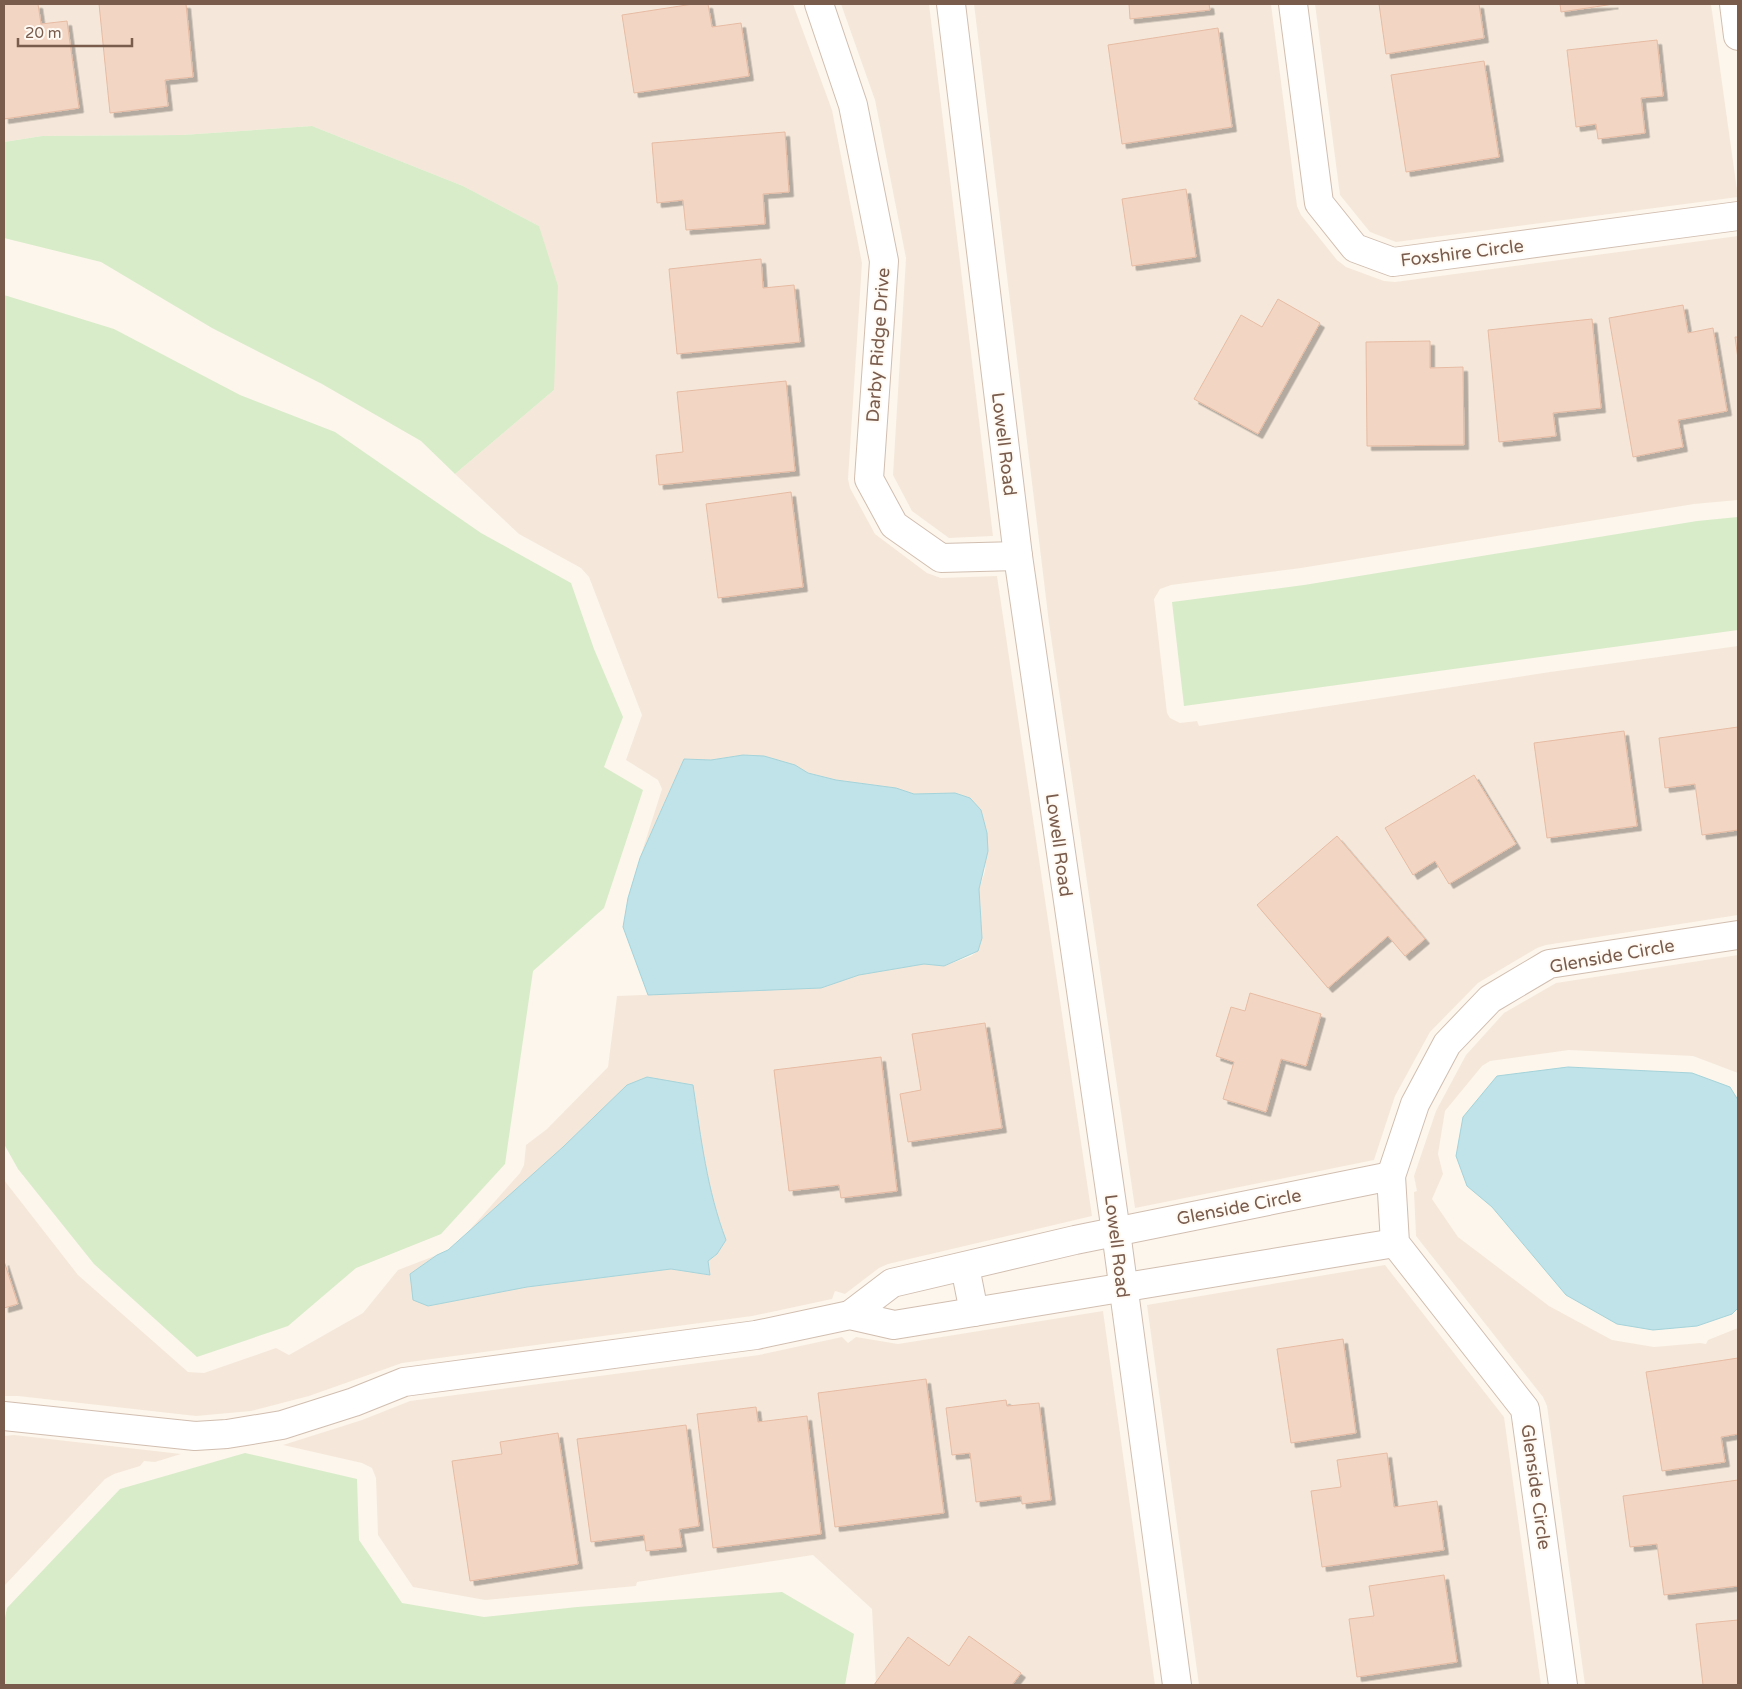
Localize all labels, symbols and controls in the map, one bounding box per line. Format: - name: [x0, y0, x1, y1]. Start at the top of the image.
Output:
- scale bar: [18, 15, 131, 47]
- text: 20 m: [25, 24, 62, 42]
- street label: Foxshire Circle: [1399, 235, 1525, 271]
- street label: Darby Ridge Drive: [862, 267, 894, 423]
- street label: Lowell Road: [987, 391, 1021, 497]
- street label: Lowell Road: [1041, 792, 1077, 898]
- street label: Glenside Circle: [1548, 934, 1676, 978]
- street label: Glenside Circle: [1175, 1184, 1303, 1230]
- street label: Lowell Road: [1100, 1193, 1134, 1299]
- street label: Glenside Circle: [1516, 1423, 1556, 1551]

